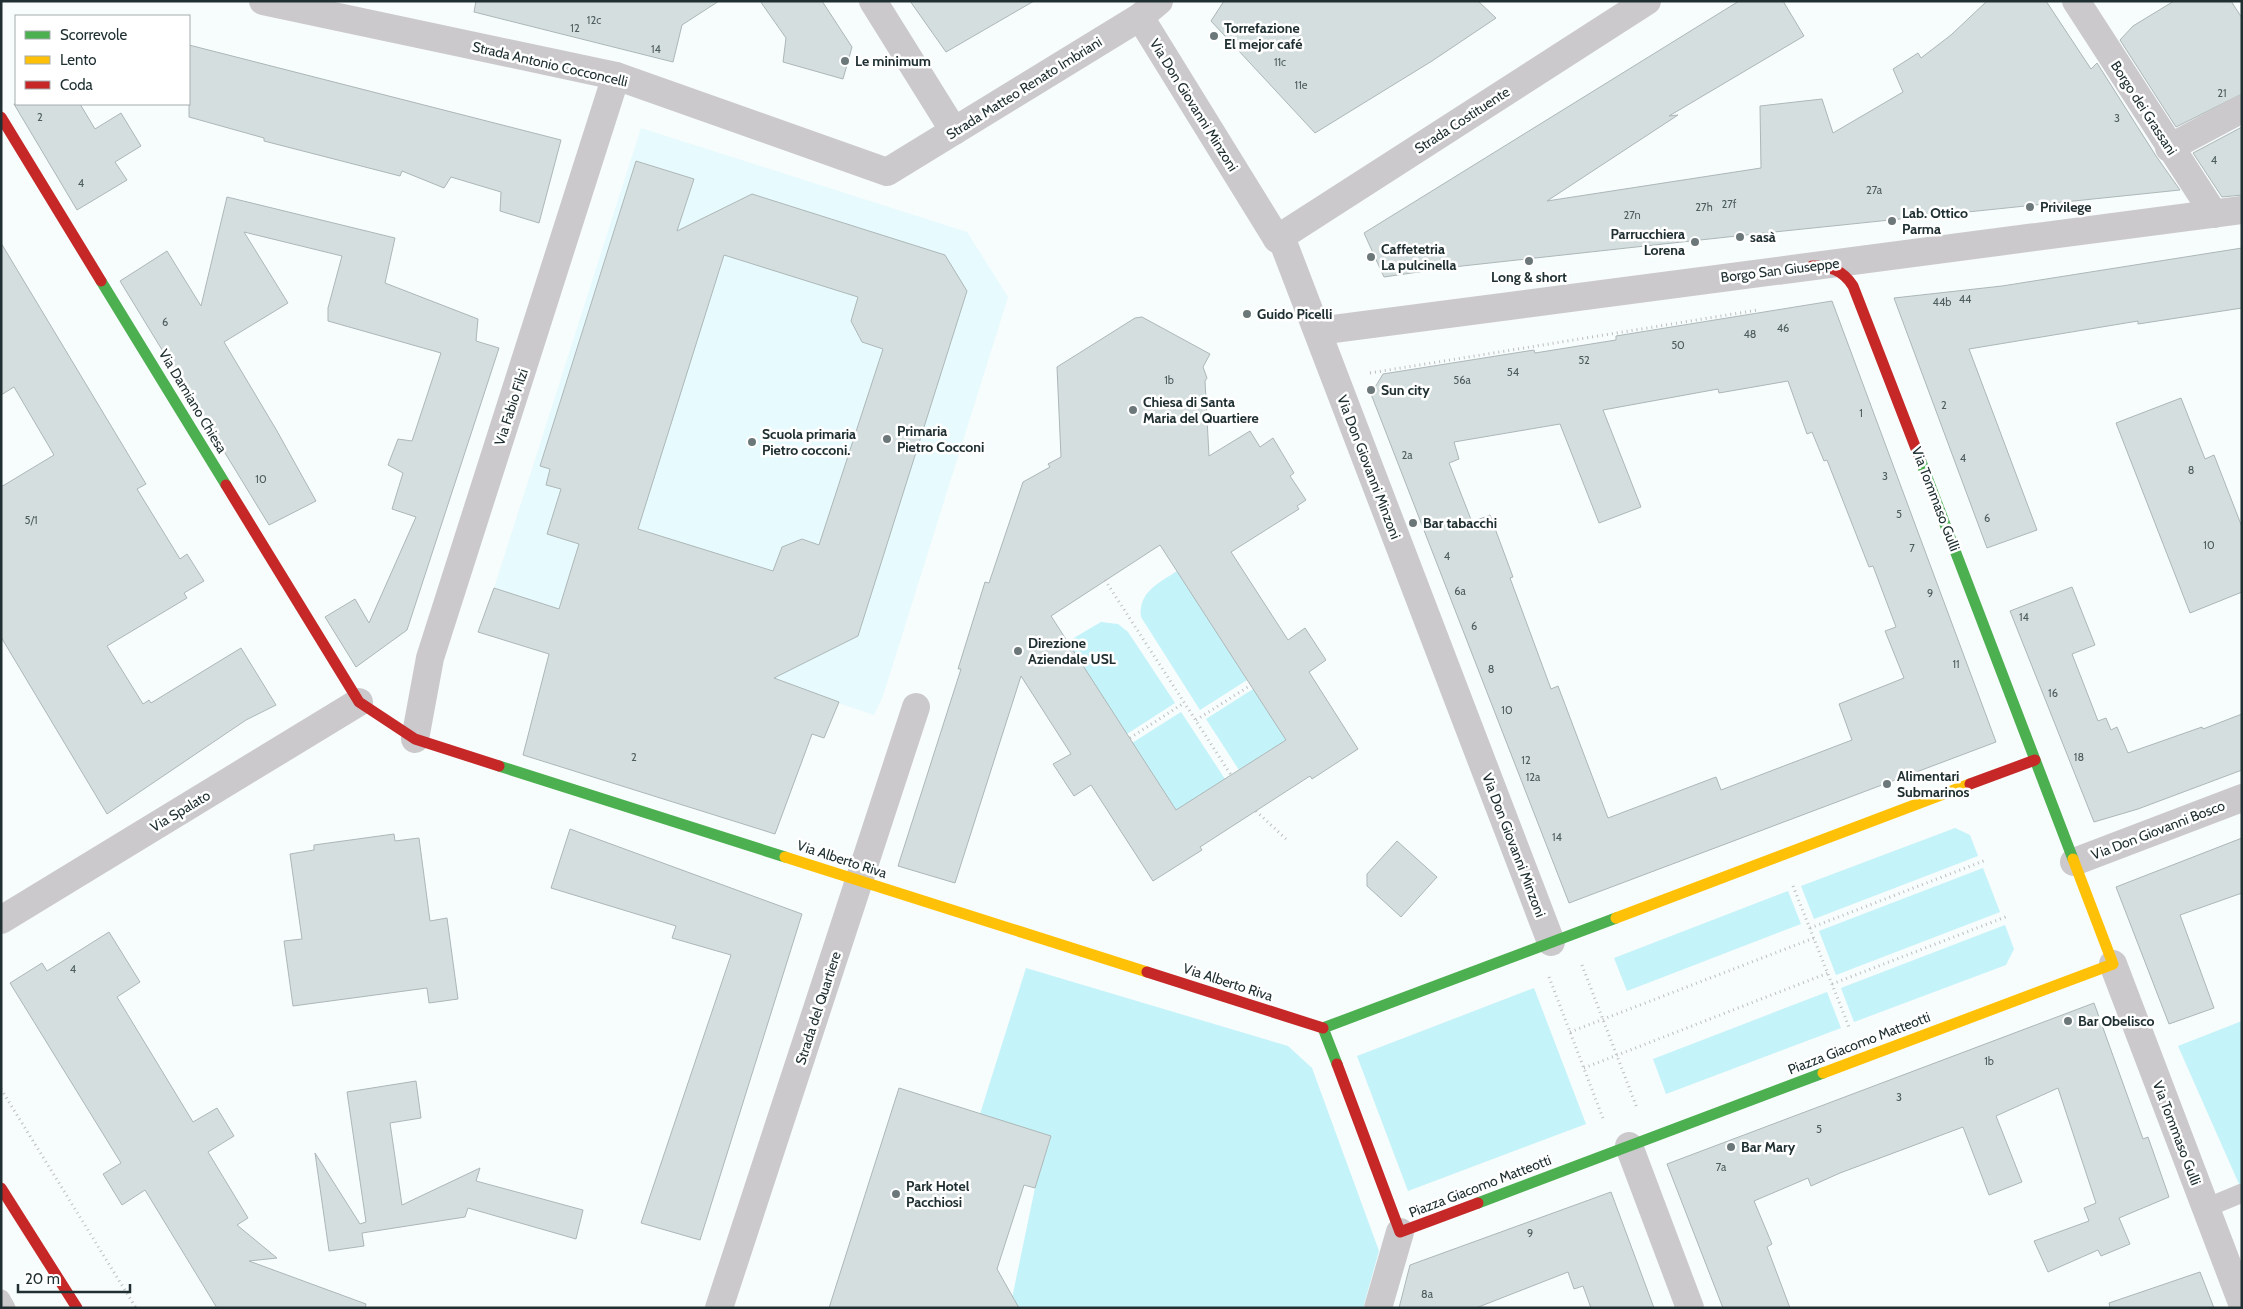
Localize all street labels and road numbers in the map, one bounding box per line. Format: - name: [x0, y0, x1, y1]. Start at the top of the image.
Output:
- street label: Strada Matteo Renato Imbriani: [943, 33, 1105, 143]
- street label: Via Don Giovanni Minzoni: [1146, 35, 1242, 175]
- street label: Strada Antonio Cocconcelli: [471, 37, 629, 91]
- street label: Borgo dei Grassani: [2107, 57, 2181, 159]
- street label: Strada Costituente: [1411, 83, 1513, 157]
- street label: Borgo San Giuseppe: [1720, 254, 1840, 286]
- street label: Via Damiano Chiesa: [155, 346, 231, 457]
- street label: Via Fabio Filzi: [490, 366, 532, 448]
- street label: Via Don Giovanni Minzoni: [1333, 392, 1405, 542]
- street label: Via Tommaso Gulli: [1908, 444, 1964, 554]
- street label: Via Don Giovanni Minzoni: [1478, 770, 1550, 920]
- street label: Via Spalato: [147, 786, 214, 836]
- street label: Via Don Giovanni Bosco: [2089, 796, 2228, 864]
- street label: Via Alberto Riva: [795, 836, 890, 882]
- street label: Strada del Quartiere: [791, 949, 845, 1067]
- street label: Via Alberto Riva: [1181, 959, 1276, 1005]
- street label: Piazza Giacomo Matteotti: [1785, 1007, 1933, 1078]
- street label: Via Tommaso Gulli: [2149, 1078, 2205, 1188]
- street label: Piazza Giacomo Matteotti: [1406, 1150, 1554, 1221]

